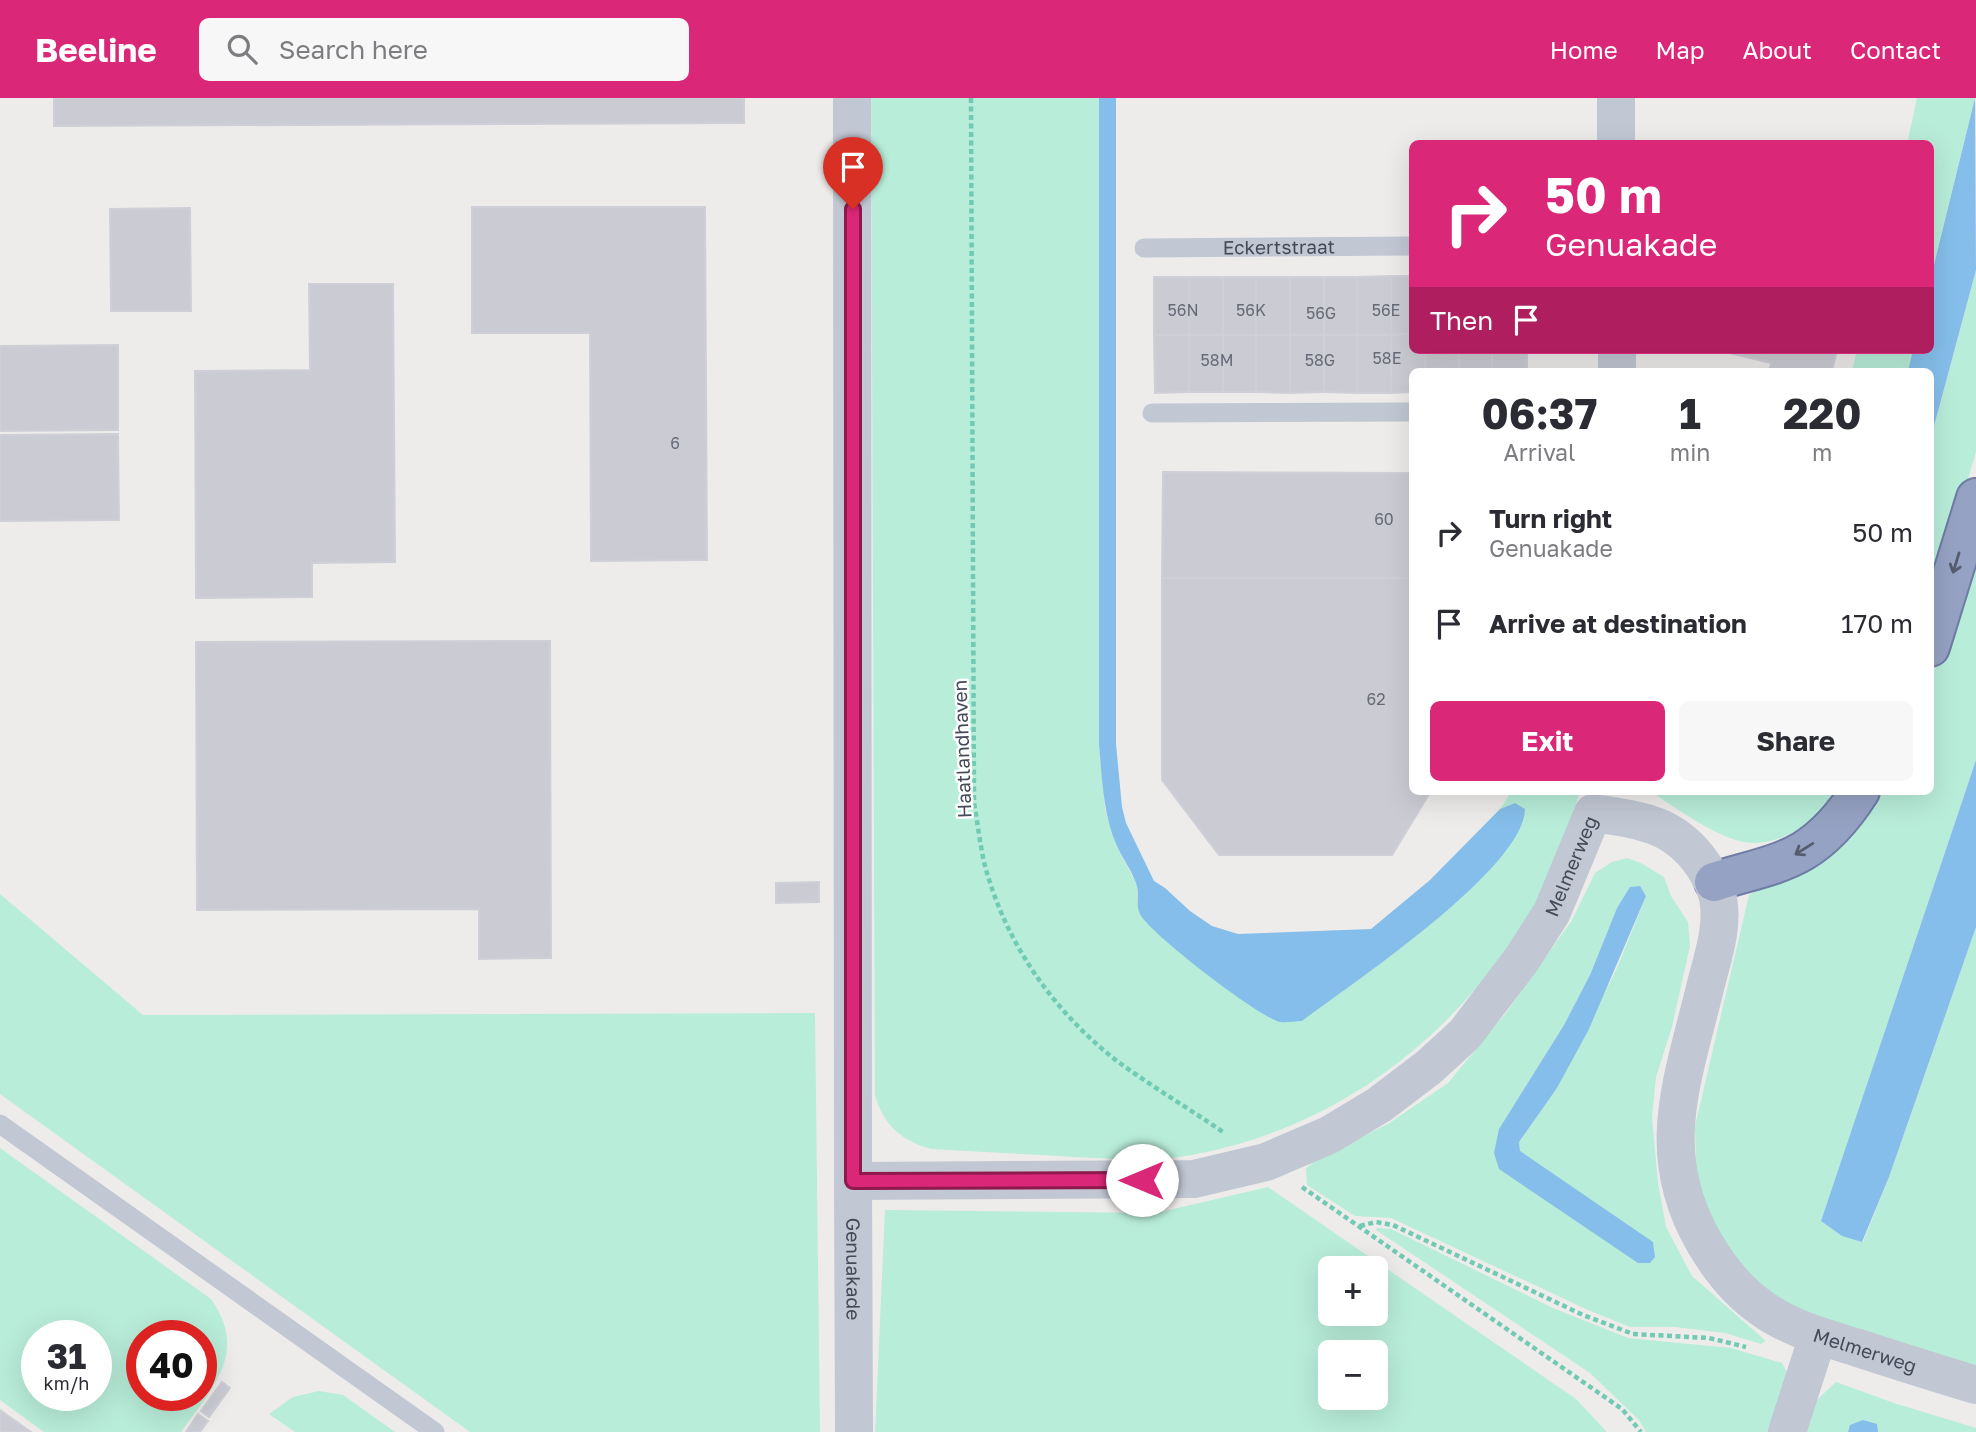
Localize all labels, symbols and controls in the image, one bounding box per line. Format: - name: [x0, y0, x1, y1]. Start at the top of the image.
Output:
- search box: [199, 18, 689, 81]
- text: Beeline: [35, 30, 157, 69]
- icon: search: [223, 30, 261, 68]
- text: Search here: [279, 34, 428, 65]
- text: Home: [1550, 35, 1618, 64]
- text: Map: [1656, 35, 1705, 64]
- text: About: [1743, 35, 1812, 64]
- text: Contact: [1850, 35, 1941, 64]
- pin: [823, 137, 883, 209]
- icon: arrive: [834, 148, 872, 186]
- text: 50 m: [1545, 165, 1662, 224]
- icon: right: [1430, 168, 1521, 259]
- text: Genuakade: [1545, 225, 1717, 263]
- street label: Eckertstraat: [1223, 235, 1335, 258]
- house number: 56N: [1167, 300, 1199, 320]
- house number: 56K: [1236, 300, 1266, 320]
- house number: 56E: [1372, 300, 1400, 320]
- icon: arrive: [1507, 301, 1545, 339]
- house number: 56G: [1306, 303, 1336, 323]
- text: Then: [1430, 305, 1493, 336]
- house number: 58E: [1373, 348, 1401, 368]
- house number: 58M: [1201, 350, 1233, 370]
- house number: 58G: [1305, 350, 1335, 370]
- text: 06:37: [1481, 388, 1597, 438]
- text: 1: [1679, 388, 1701, 438]
- text: 220: [1783, 388, 1862, 438]
- house number: 6: [670, 433, 680, 453]
- text: Arrival: [1503, 438, 1575, 466]
- text: min: [1670, 438, 1711, 466]
- text: m: [1812, 438, 1832, 466]
- text: Turn right: [1489, 503, 1612, 534]
- house number: 60: [1374, 509, 1394, 529]
- icon: right: [1430, 514, 1468, 552]
- text: 50 m: [1852, 517, 1913, 548]
- text: Genuakade: [1489, 534, 1613, 562]
- one-way arrow: [1949, 552, 1961, 574]
- icon: arrive: [1430, 605, 1468, 643]
- text: Arrive at destination: [1489, 608, 1747, 639]
- text: 170 m: [1841, 608, 1913, 639]
- street label: Haatlandhaven: [948, 679, 975, 819]
- house number: 62: [1367, 689, 1385, 709]
- button: Exit: [1430, 701, 1665, 781]
- button: Share: [1679, 701, 1913, 781]
- street label: Melmerweg: [1539, 812, 1602, 920]
- one-way arrow: [1795, 841, 1814, 856]
- position arrow: [1105, 1143, 1179, 1217]
- street label: Genuakade: [842, 1218, 866, 1320]
- map controls: [1318, 1256, 1388, 1410]
- button: +: [1318, 1256, 1388, 1326]
- speed limit sign: 40: [126, 1320, 217, 1411]
- street label: Melmerweg: [1811, 1323, 1920, 1377]
- text: 31: [47, 1335, 86, 1377]
- button: −: [1318, 1340, 1388, 1410]
- text: km/h: [44, 1372, 89, 1394]

